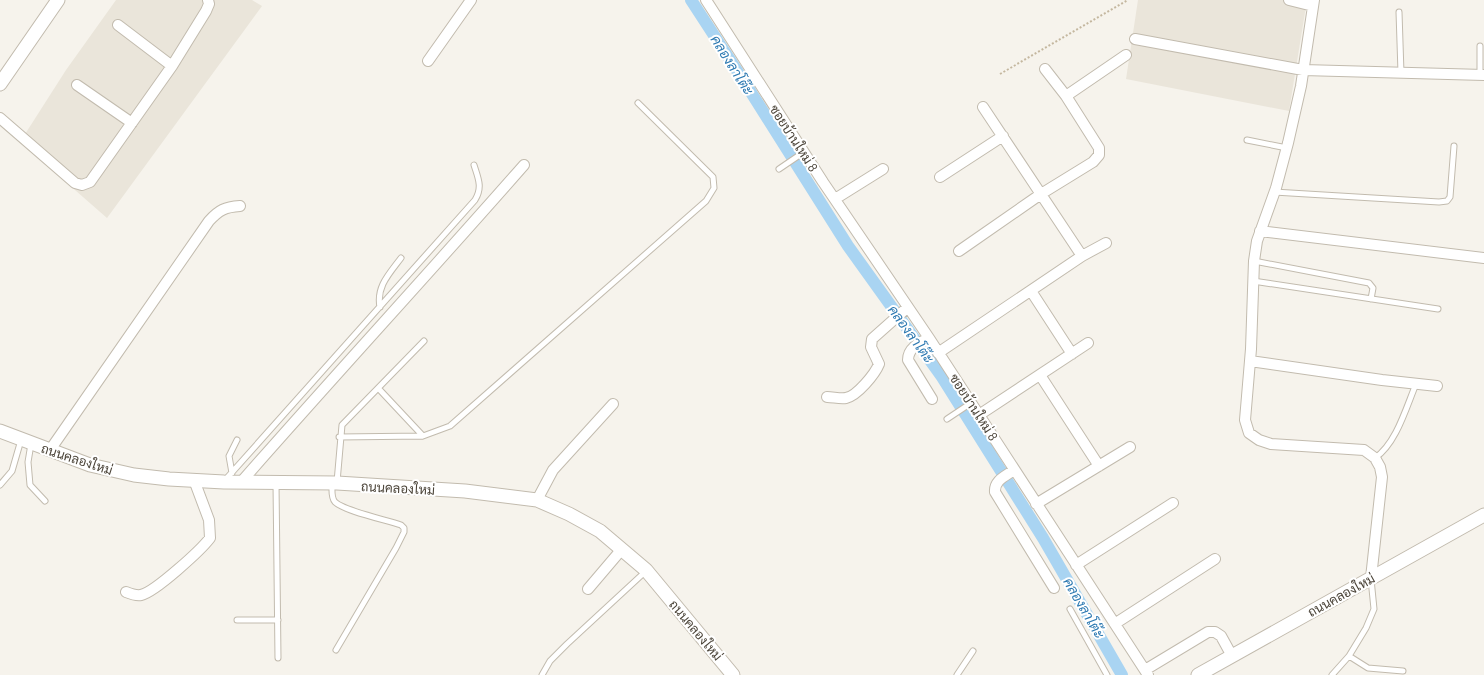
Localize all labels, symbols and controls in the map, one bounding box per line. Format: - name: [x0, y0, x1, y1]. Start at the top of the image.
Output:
- water label: คลองลาโต๊ะ: [707, 32, 758, 98]
- street label: ซอยบ้านใหม่ 8: [766, 101, 822, 174]
- water label: คลองลาโต๊ะ: [885, 301, 938, 366]
- street label: ซอยบ้านใหม่ 8: [946, 370, 1002, 443]
- street label: ถนนคลองใหม่: [39, 440, 115, 478]
- street label: ถนนคลองใหม่: [361, 478, 435, 498]
- street label: ถนนคลองใหม่: [1305, 570, 1377, 620]
- water label: คลองลาโต๊ะ: [1060, 574, 1109, 642]
- street label: ถนนคลองใหม่: [666, 596, 726, 664]

